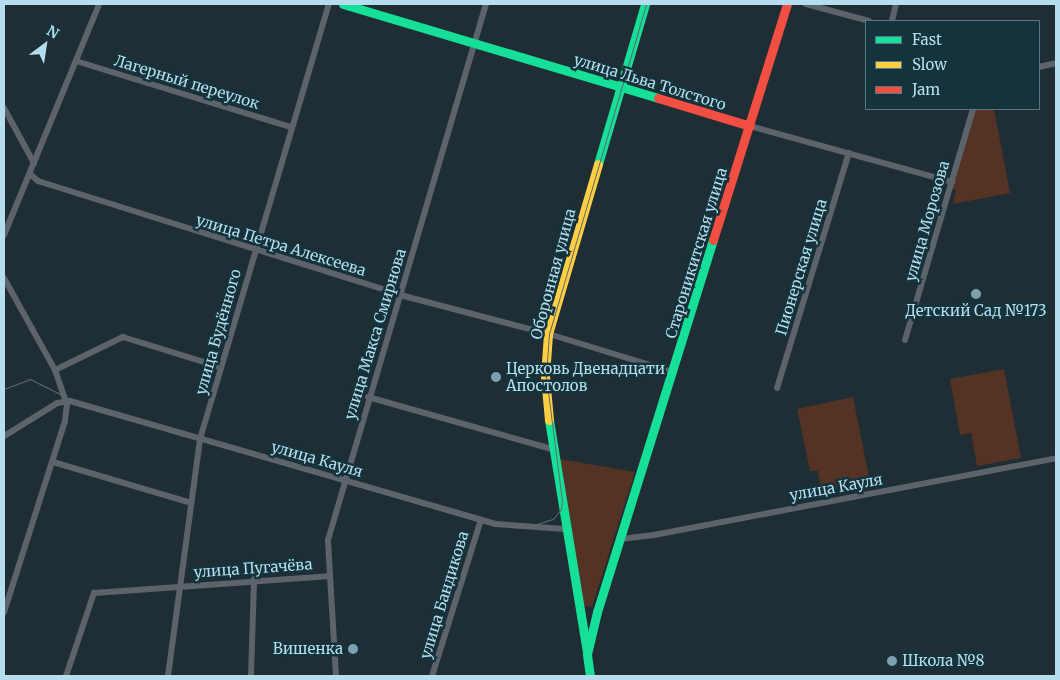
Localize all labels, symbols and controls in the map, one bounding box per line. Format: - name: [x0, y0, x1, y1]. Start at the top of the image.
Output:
- north arrow: [20, 20, 70, 70]
- legend: [865, 20, 1040, 110]
- text: N: [43, 22, 62, 43]
- text: Fast: [912, 30, 942, 49]
- street label: улица Льва Толстого: [572, 50, 728, 114]
- street label: Лагерный переулок: [112, 51, 262, 113]
- text: Slow: [912, 55, 947, 74]
- text: Jam: [912, 80, 940, 99]
- street label: улица Морозова: [901, 159, 953, 283]
- street label: Староникитская улица: [661, 165, 731, 341]
- street label: Пионерская улица: [772, 197, 830, 337]
- street label: Оборонная улица: [527, 207, 579, 341]
- street label: улица Петра Алексеева: [194, 211, 368, 279]
- street label: улица Макса Смирнова: [340, 246, 410, 422]
- street label: улица Будённого: [191, 267, 245, 397]
- marker: Детский Сад №173: [970, 288, 982, 300]
- place label: Детский Сад №173: [905, 302, 1047, 320]
- place label: Церковь Двенадцати Апостолов: [506, 359, 665, 394]
- marker: Церковь Двенадцати Апостолов: [490, 371, 502, 383]
- street label: улица Кауля: [269, 437, 365, 481]
- street label: улица Кауля: [788, 470, 884, 504]
- street label: улица Бандикова: [416, 529, 472, 661]
- street label: улица Пугачёва: [193, 555, 313, 581]
- place label: Вишенка: [273, 640, 343, 658]
- marker: Вишенка: [347, 643, 359, 655]
- place label: Школа №8: [902, 652, 984, 670]
- marker: Школа №8: [886, 655, 898, 667]

